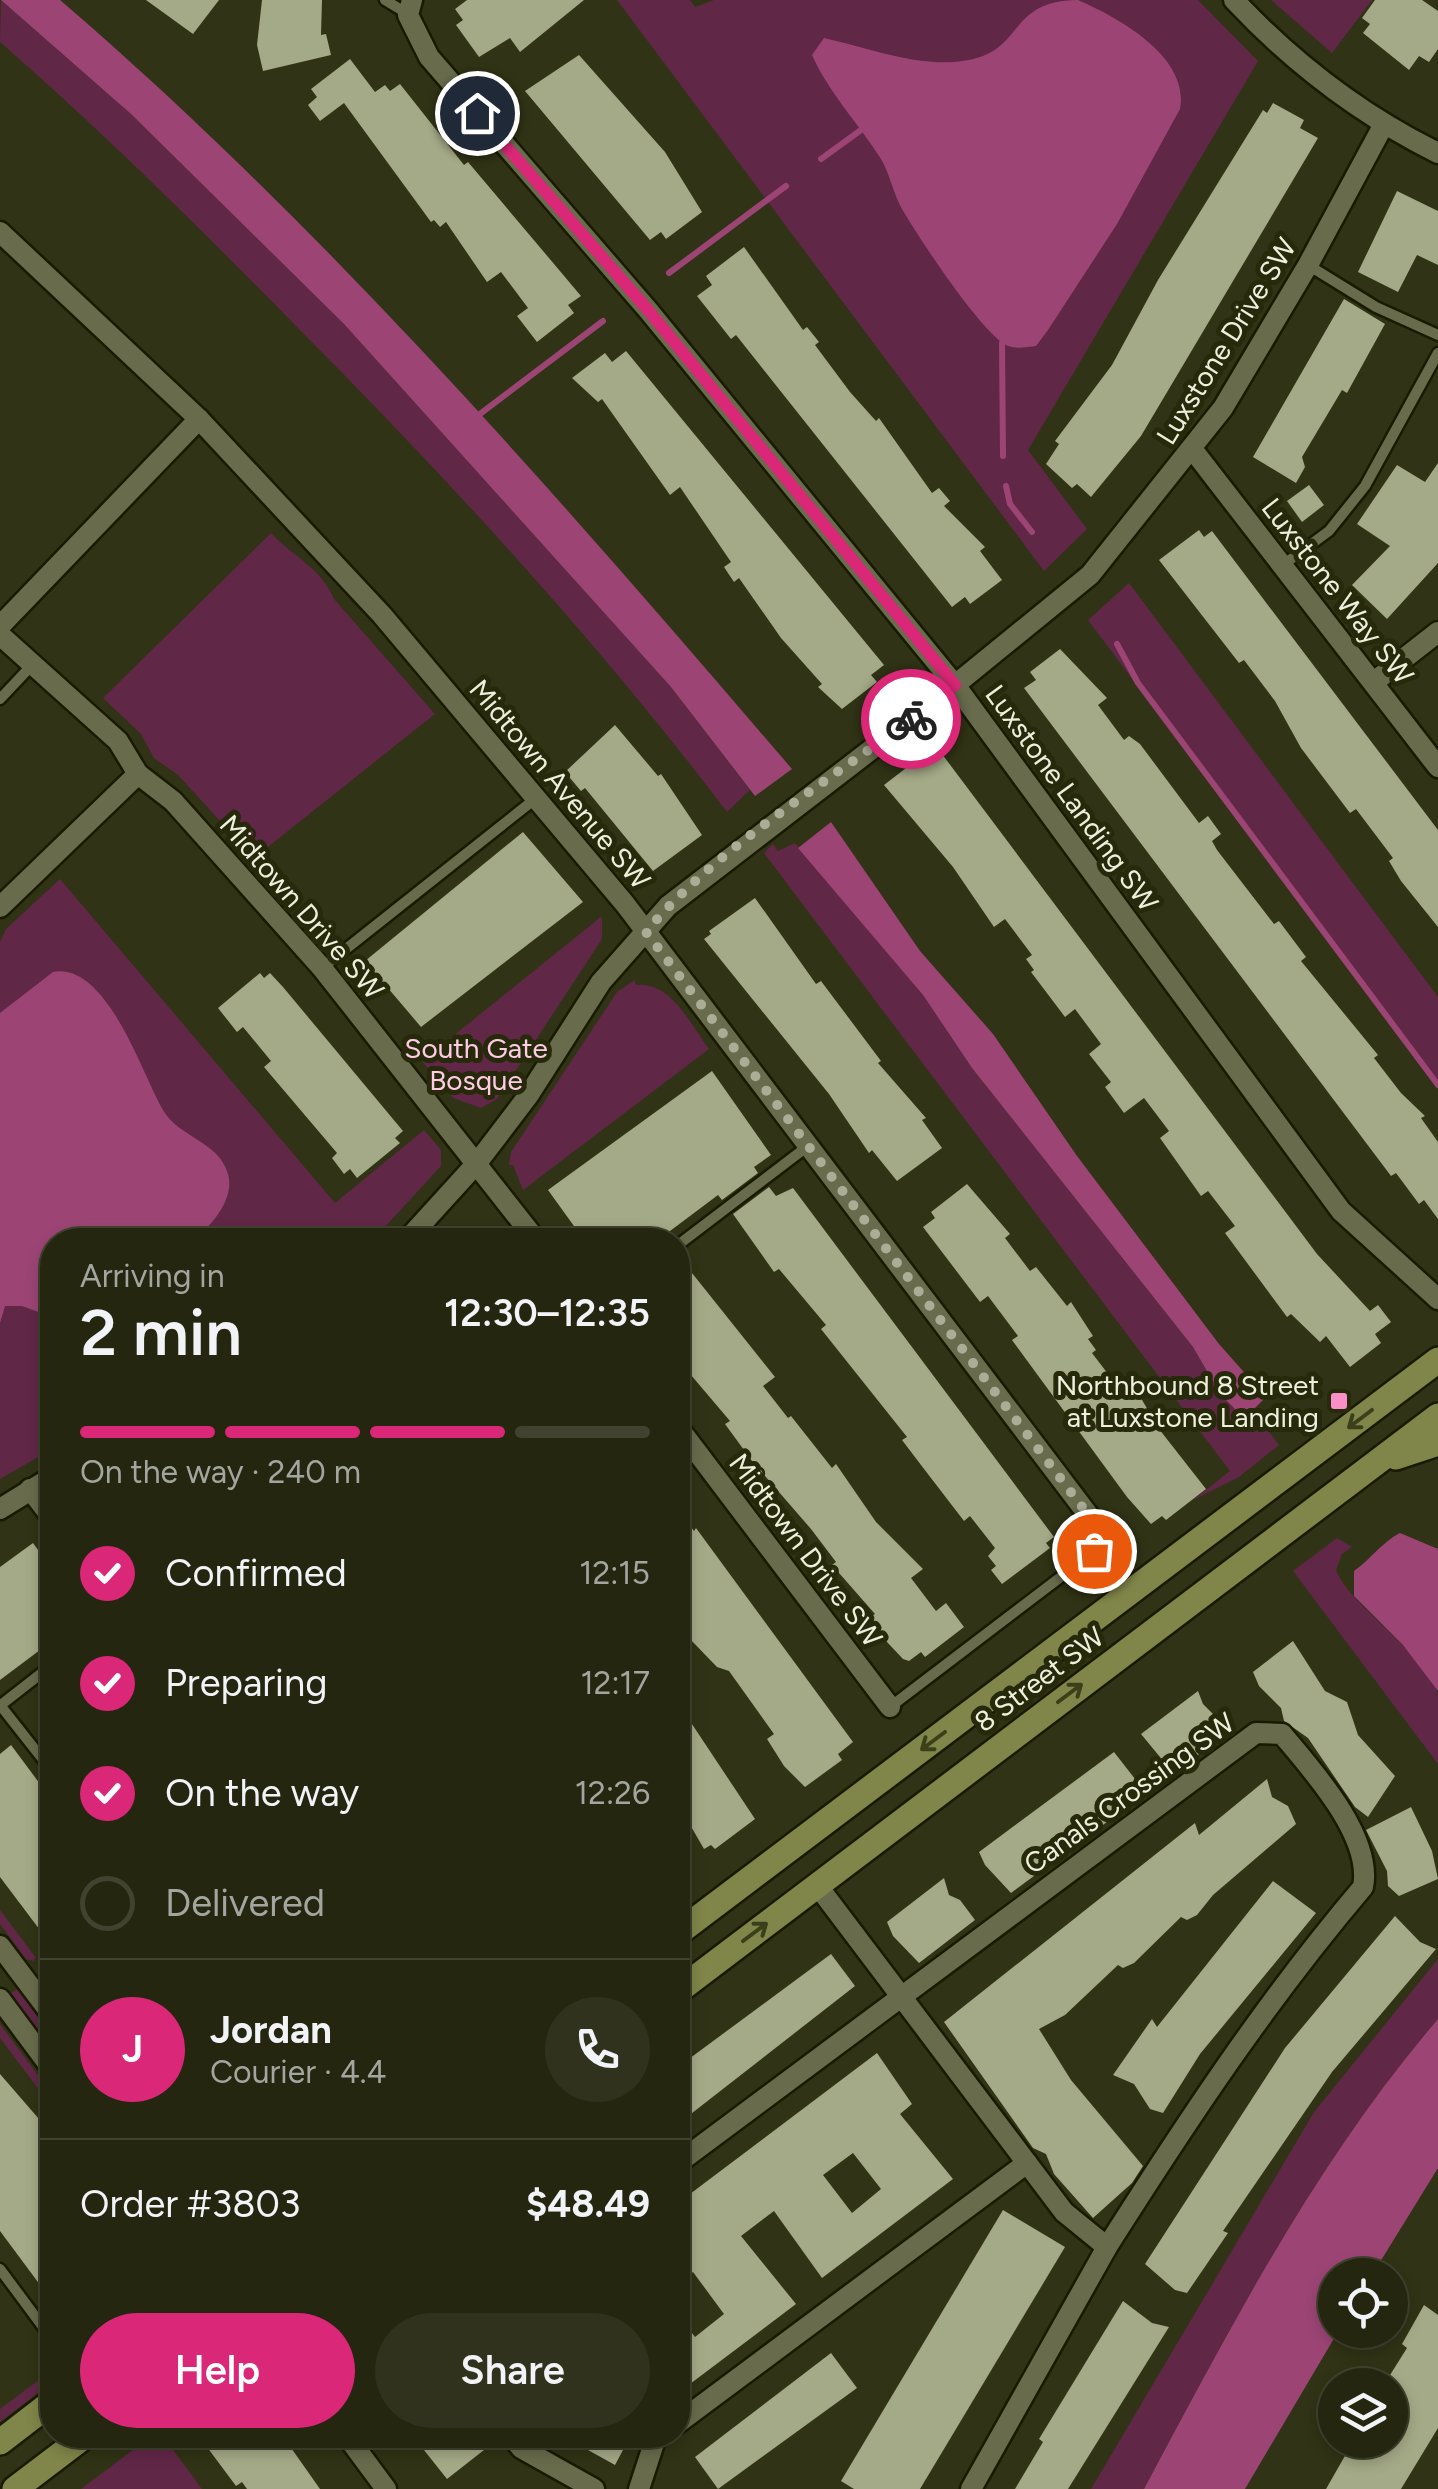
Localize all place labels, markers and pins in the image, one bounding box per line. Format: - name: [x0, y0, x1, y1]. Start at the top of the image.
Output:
- pin: [435, 71, 520, 156]
- place label: Northbound 8 Street at Luxstone Landing: [1056, 1368, 1319, 1434]
- marker: Northbound 8 Street at Luxstone Landing: [1328, 1390, 1350, 1412]
- pin: [1052, 1509, 1137, 1594]

